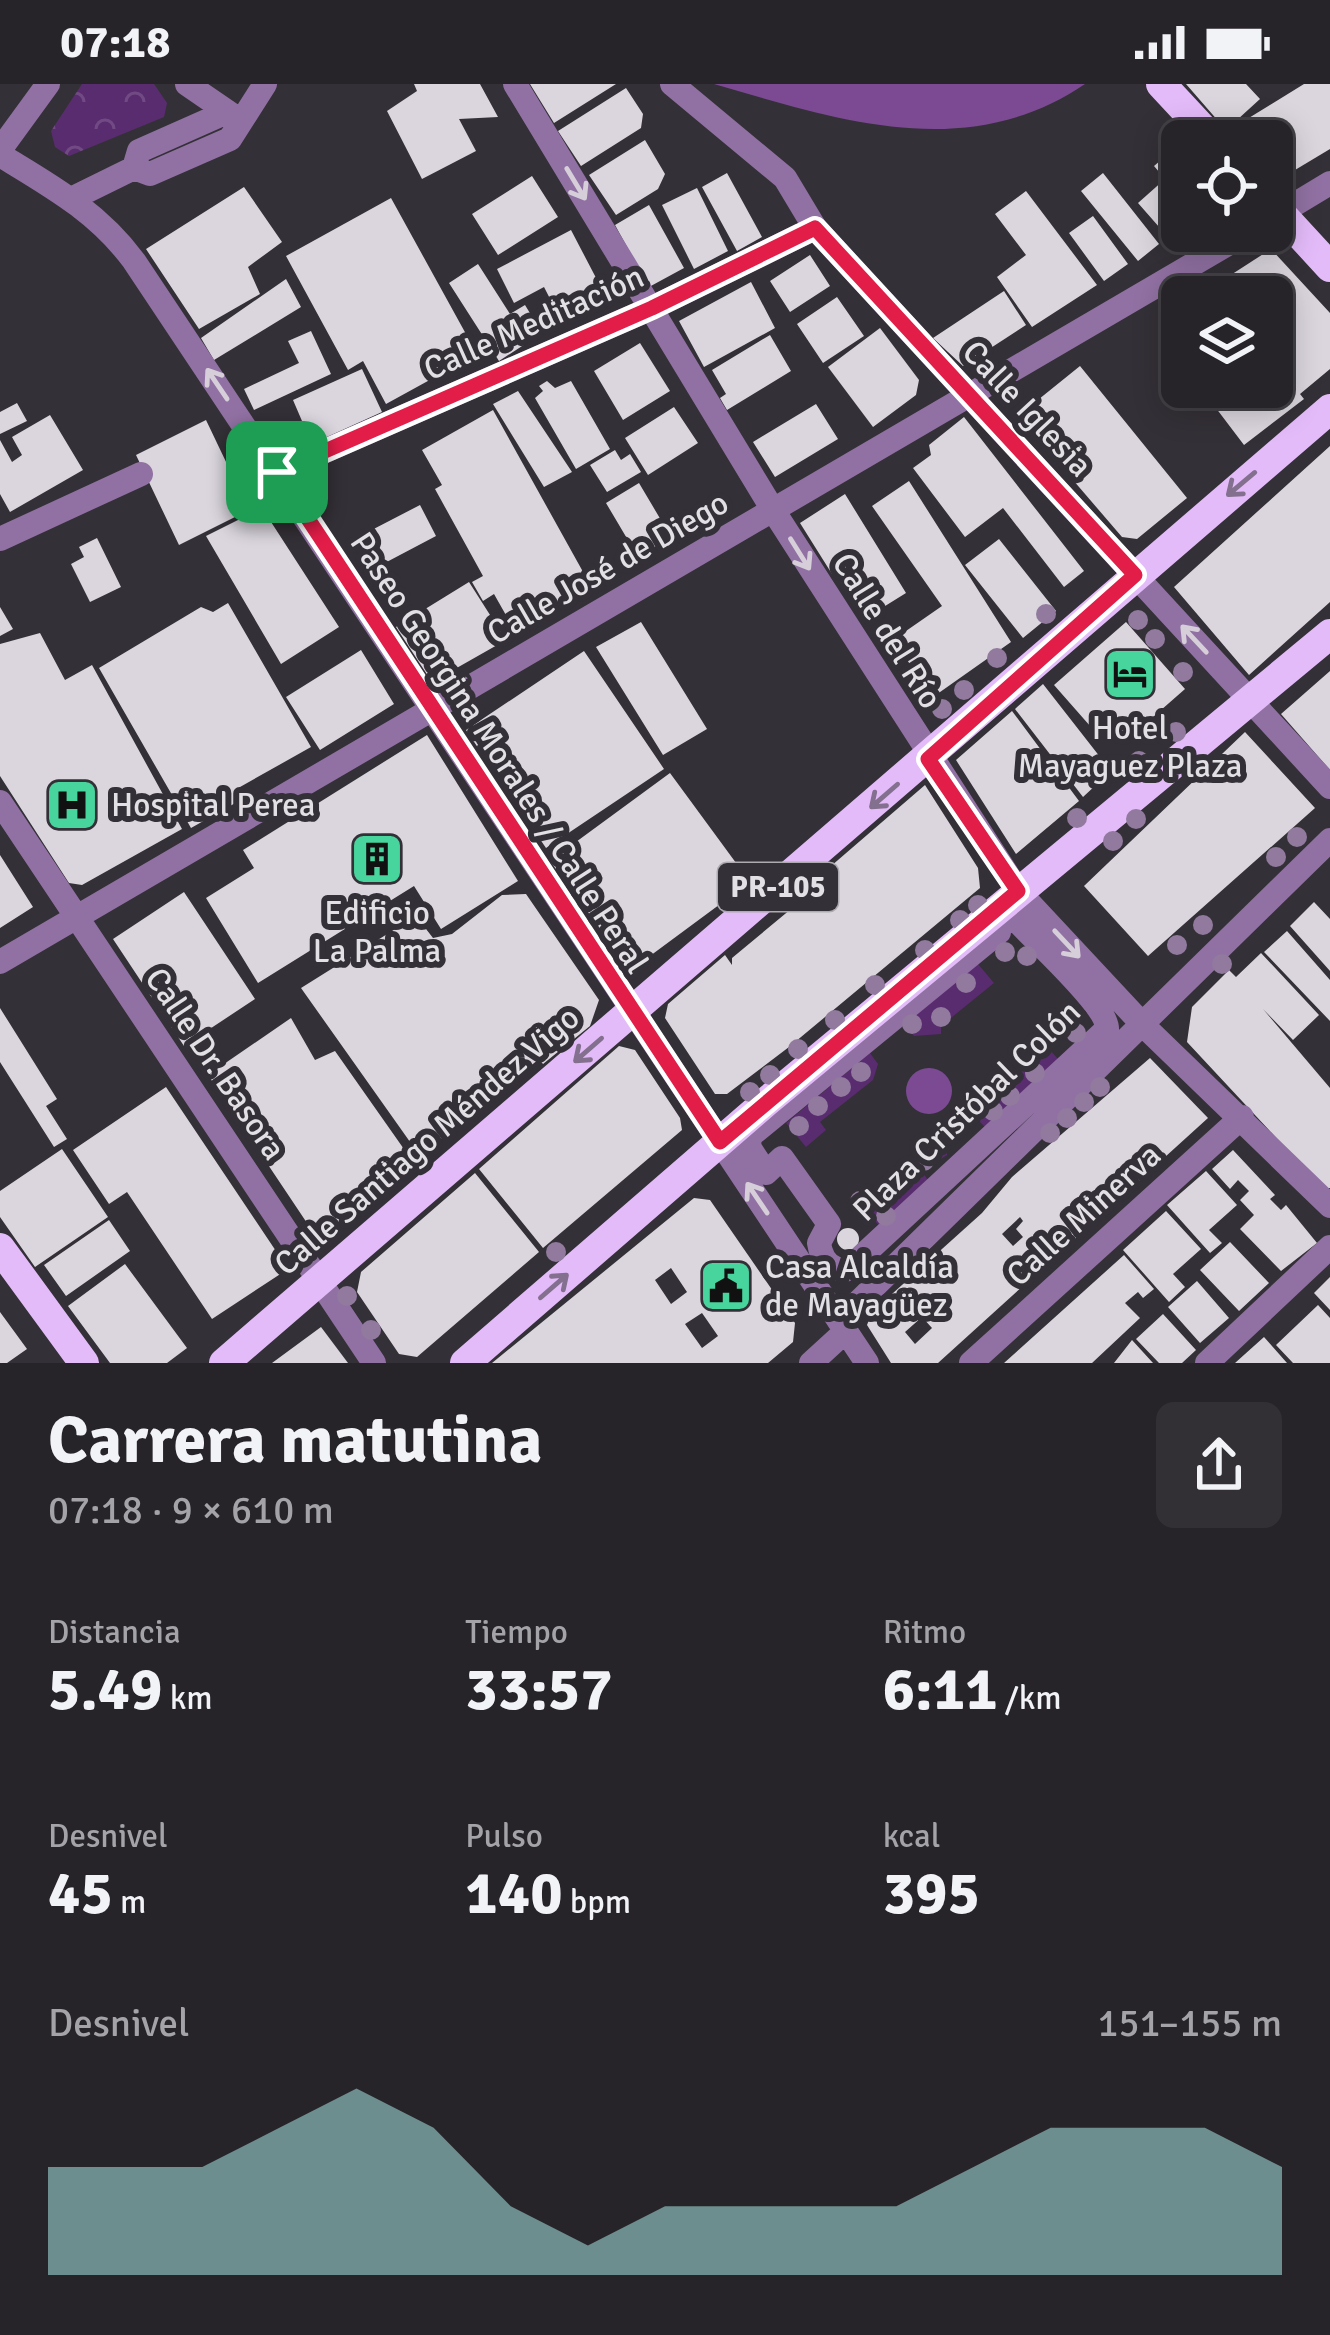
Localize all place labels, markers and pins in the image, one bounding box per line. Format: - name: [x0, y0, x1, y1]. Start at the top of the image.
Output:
- pin: [226, 421, 328, 523]
- hotel icon: Hotel Mayaguez Plaza: [1102, 646, 1158, 702]
- place label: Hotel Mayaguez Plaza: [1017, 708, 1243, 787]
- hospital icon: Hospital Perea: [44, 777, 100, 833]
- place label: Hospital Perea: [111, 785, 315, 826]
- building icon: Edificio La Palma: [349, 831, 405, 887]
- place label: Edificio La Palma: [313, 893, 441, 972]
- place label: Casa Alcaldía de Mayagüez: [765, 1247, 954, 1326]
- public building icon: Casa Alcaldía de Mayagüez: [698, 1258, 754, 1314]

